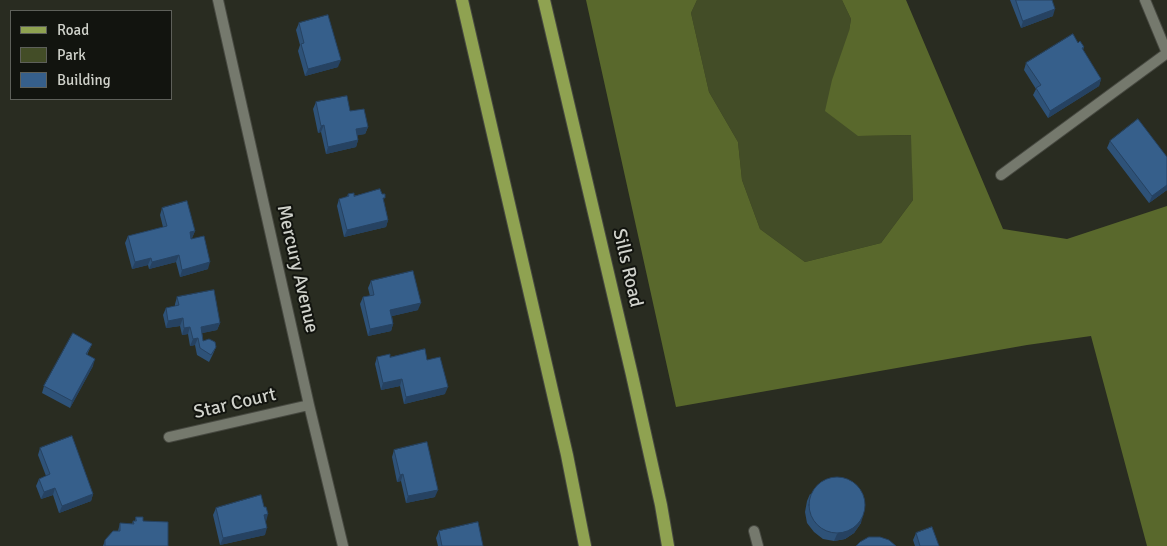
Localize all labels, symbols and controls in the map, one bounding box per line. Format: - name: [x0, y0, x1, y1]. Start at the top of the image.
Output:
- legend: [10, 10, 172, 100]
- text: Road: [57, 21, 89, 39]
- text: Park: [57, 46, 86, 64]
- text: Building: [57, 71, 111, 89]
- street label: Mercury Avenue: [271, 203, 323, 335]
- street label: Sills Road: [607, 227, 647, 309]
- street label: Star Court: [192, 383, 278, 425]

